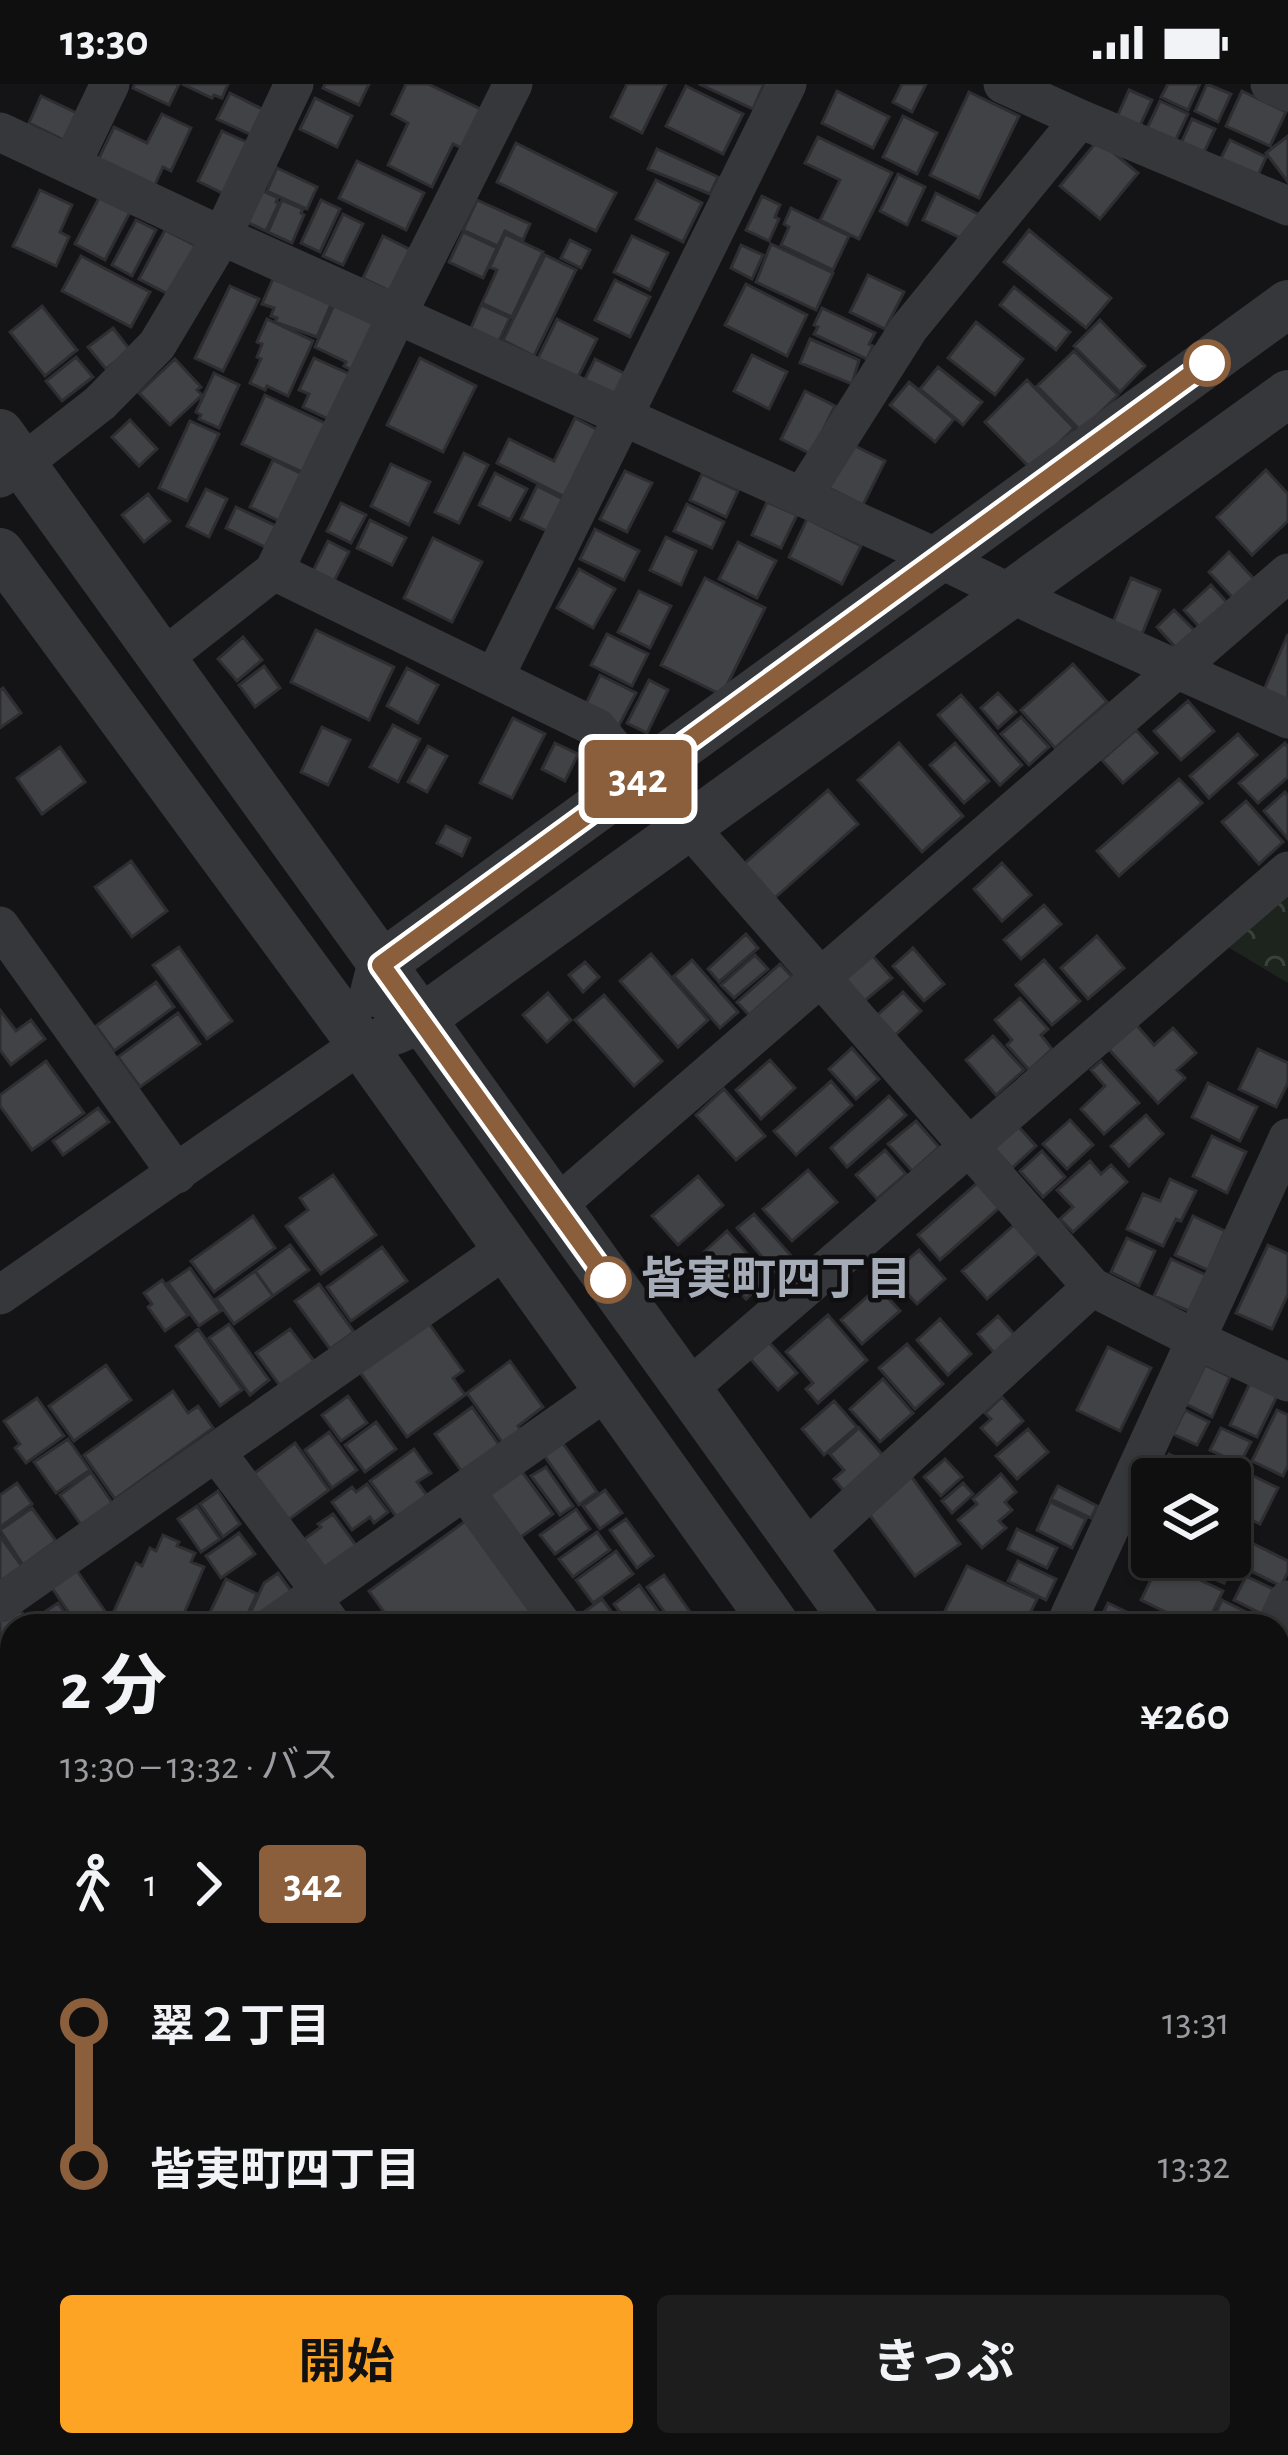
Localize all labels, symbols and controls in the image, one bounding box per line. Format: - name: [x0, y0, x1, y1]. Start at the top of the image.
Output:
- text: 13:30: [60, 19, 149, 64]
- unlabelled marker: [1185, 341, 1229, 385]
- line badge: 342: [569, 740, 707, 818]
- text: 342: [608, 758, 668, 800]
- place label: 皆実町四丁目: [641, 1255, 911, 1303]
- marker: 皆実町四丁目: [586, 1258, 630, 1302]
- map controls: [1131, 1458, 1251, 1578]
- button: layers: [1131, 1458, 1251, 1578]
- text: 2 分: [60, 1655, 167, 1721]
- text: ¥260: [1140, 1693, 1230, 1738]
- text: 13:30 – 13:32 · バス: [60, 1747, 339, 1786]
- icon: walk: [60, 1851, 126, 1917]
- icon: forward: [175, 1851, 241, 1917]
- text: 342: [283, 1863, 342, 1905]
- text: 1: [144, 1865, 157, 1904]
- text: 13:31: [1162, 2003, 1230, 2042]
- text: 翠２丁目: [150, 2005, 330, 2050]
- text: 13:32: [1158, 2147, 1230, 2186]
- text: 皆実町四丁目: [150, 2149, 420, 2194]
- button: 開始: [60, 2295, 633, 2433]
- button: きっぷ: [657, 2295, 1230, 2433]

